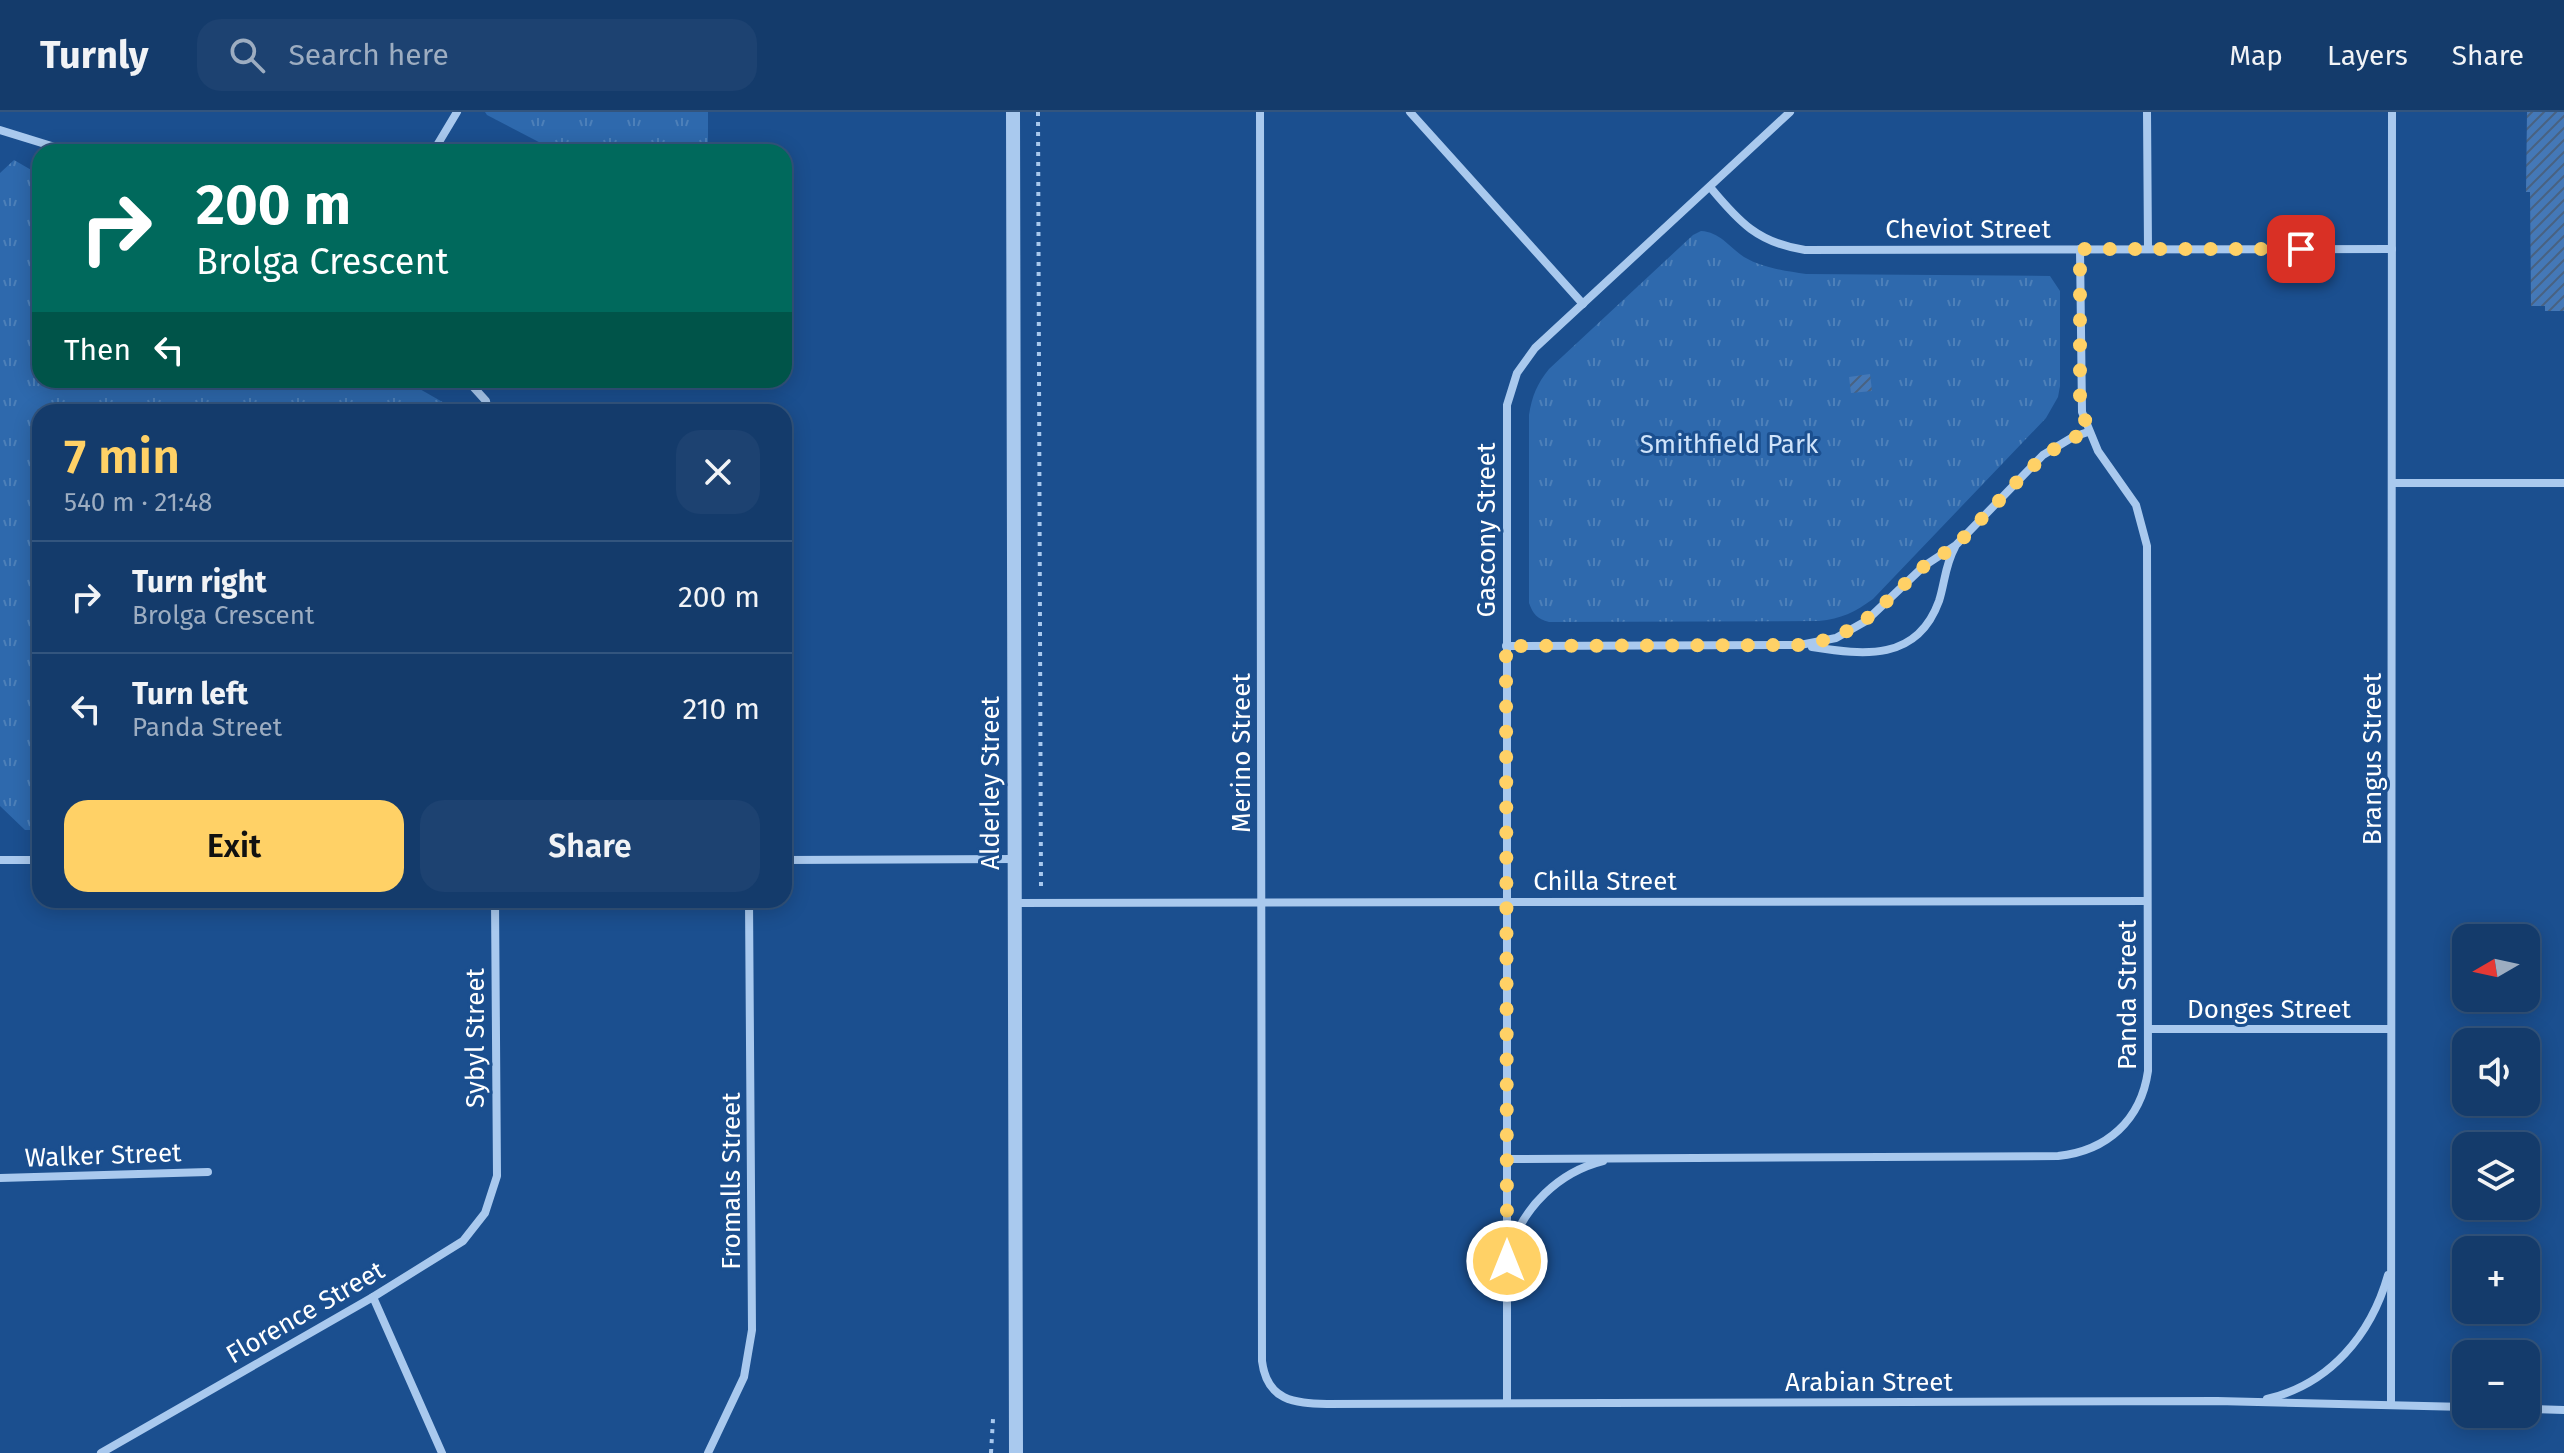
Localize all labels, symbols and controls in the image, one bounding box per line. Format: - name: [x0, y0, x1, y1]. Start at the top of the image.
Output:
- search box: [197, 19, 757, 91]
- text: Turnly: [40, 32, 149, 78]
- icon: search: [225, 33, 269, 77]
- text: Search here: [289, 37, 449, 73]
- text: Map: [2229, 39, 2283, 72]
- text: Layers: [2327, 39, 2408, 72]
- text: Share: [2452, 39, 2524, 72]
- text: 200 m: [196, 172, 351, 239]
- icon: right: [64, 176, 168, 280]
- street label: Cheviot Street: [1885, 214, 2051, 245]
- pin: [2267, 215, 2335, 283]
- icon: arrive: [2279, 227, 2323, 271]
- text: Brolga Crescent: [196, 240, 449, 284]
- icon: left: [147, 328, 191, 372]
- text: Then: [64, 332, 131, 368]
- text: 7 min: [64, 428, 180, 486]
- park label: Smithfield Park: [1640, 429, 1819, 460]
- button: close: [676, 430, 760, 514]
- street label: Gascony Street: [1471, 442, 1502, 617]
- text: 540 m · 21:48: [64, 487, 212, 518]
- text: Turn right: [132, 564, 267, 600]
- icon: right: [64, 575, 108, 619]
- text: 200 m: [678, 579, 760, 615]
- text: Brolga Crescent: [132, 600, 314, 631]
- street label: Brangus Street: [2357, 672, 2388, 845]
- street label: Merino Street: [1226, 673, 1257, 833]
- text: Turn left: [132, 676, 248, 712]
- icon: left: [64, 687, 108, 731]
- text: 210 m: [683, 691, 760, 727]
- street label: Alderley Street: [975, 695, 1006, 870]
- text: Panda Street: [132, 712, 282, 743]
- button: Exit: [64, 800, 404, 892]
- button: Share: [420, 800, 760, 892]
- street label: Chilla Street: [1533, 866, 1677, 897]
- street label: Panda Street: [2112, 919, 2143, 1070]
- north arrow: [2452, 924, 2540, 1012]
- map controls: [2452, 924, 2540, 1428]
- street label: Sybyl Street: [460, 967, 491, 1108]
- street label: Donges Street: [2187, 994, 2352, 1025]
- button: sound: [2452, 1028, 2540, 1116]
- street label: Fromalls Street: [716, 1092, 747, 1270]
- button: layers: [2452, 1132, 2540, 1220]
- street label: Walker Street: [24, 1137, 183, 1174]
- position arrow: [1465, 1219, 1549, 1303]
- button: +: [2452, 1236, 2540, 1324]
- street label: Florence Street: [221, 1254, 390, 1370]
- button: −: [2452, 1340, 2540, 1428]
- street label: Arabian Street: [1785, 1367, 1953, 1398]

